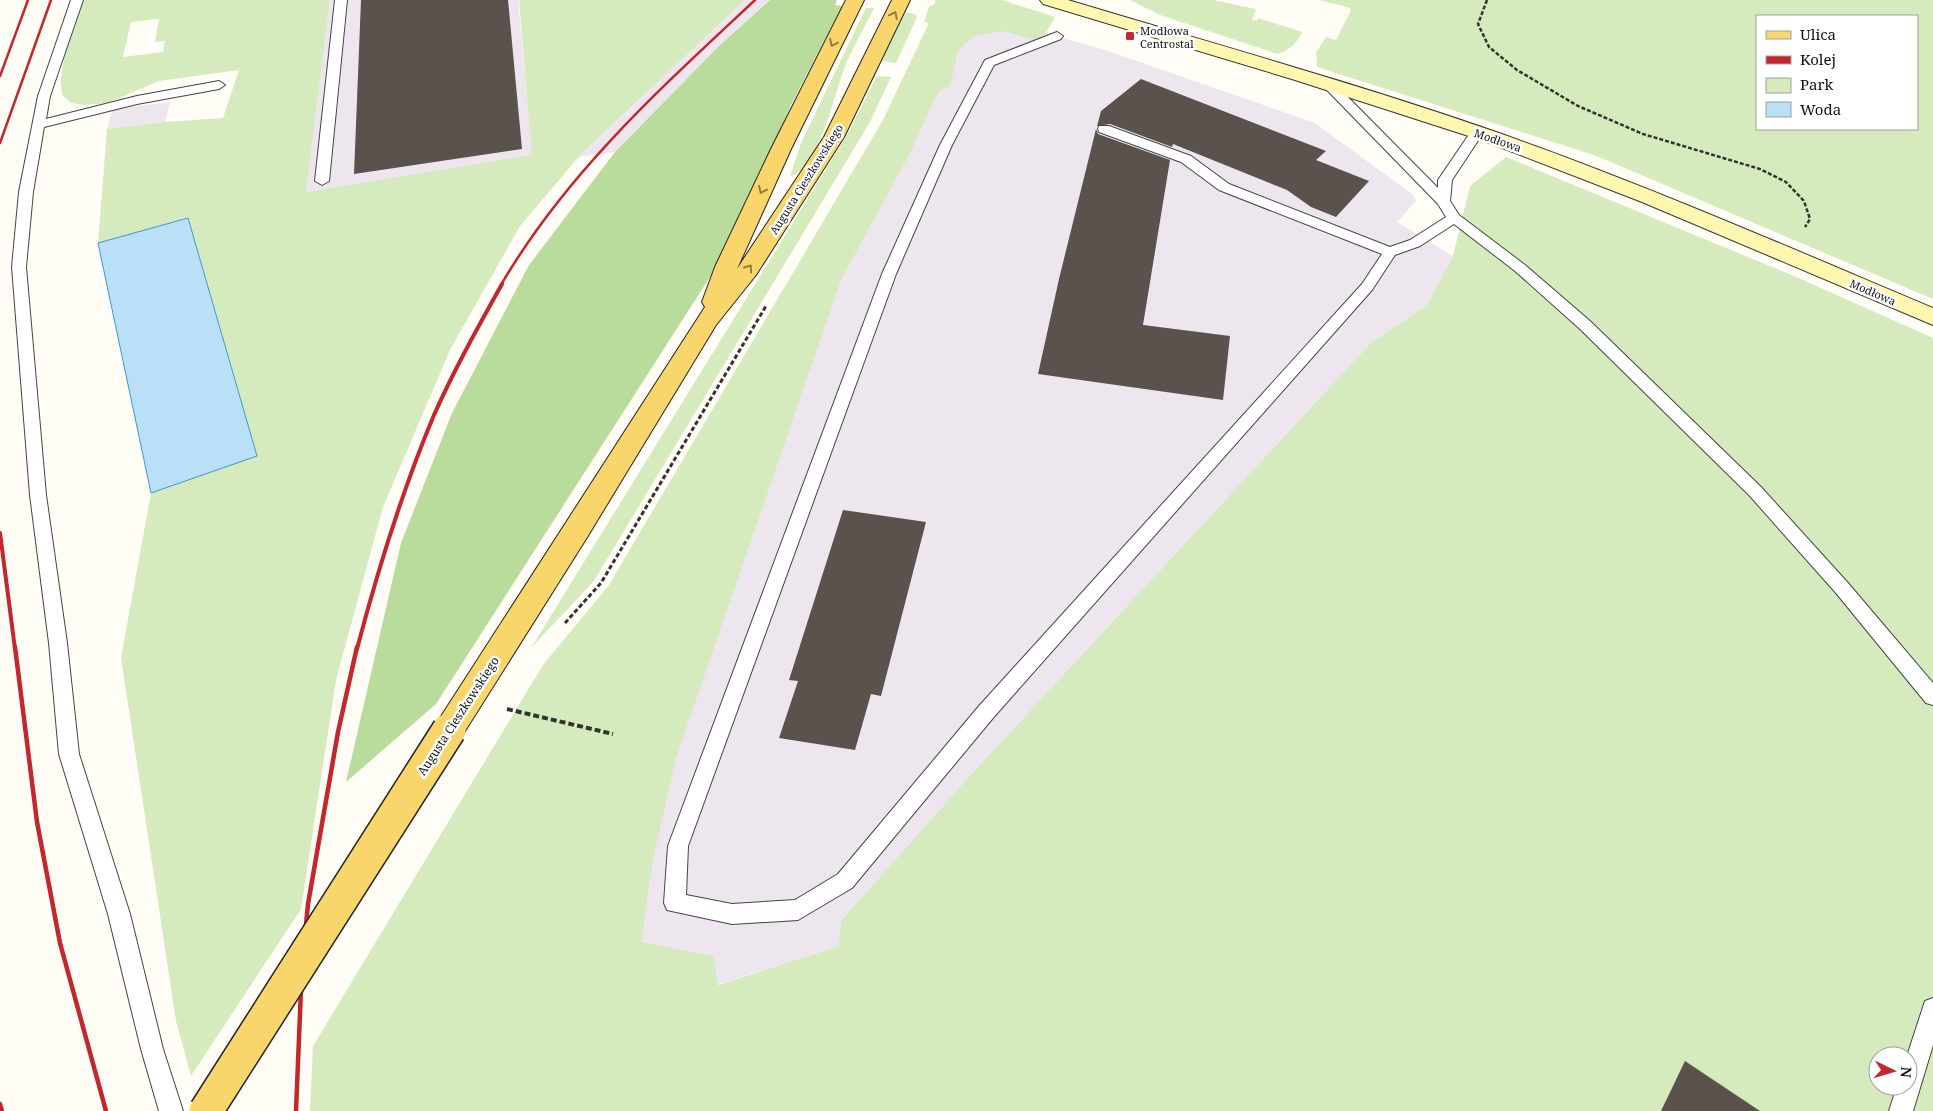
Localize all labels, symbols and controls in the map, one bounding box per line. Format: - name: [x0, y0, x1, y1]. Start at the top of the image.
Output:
- one-way arrow: [888, 11, 898, 20]
- legend: [1756, 15, 1918, 130]
- place label: Modłowa Centrostal: [1140, 23, 1194, 51]
- text: Ulica: [1800, 24, 1836, 44]
- marker: Modłowa Centrostal: [1124, 30, 1136, 42]
- one-way arrow: [829, 38, 839, 47]
- text: Kolej: [1800, 49, 1836, 69]
- text: Park: [1800, 74, 1834, 94]
- text: Woda: [1800, 99, 1841, 119]
- street label: Augusta Cieszkowskiego: [766, 121, 846, 237]
- street label: Modłowa: [1472, 125, 1524, 155]
- one-way arrow: [758, 185, 768, 194]
- one-way arrow: [743, 265, 752, 274]
- street label: Modłowa: [1848, 276, 1898, 308]
- street label: Augusta Cieszkowskiego: [413, 653, 503, 779]
- north arrow: [1868, 1046, 1918, 1096]
- text: N: [1897, 1066, 1916, 1079]

